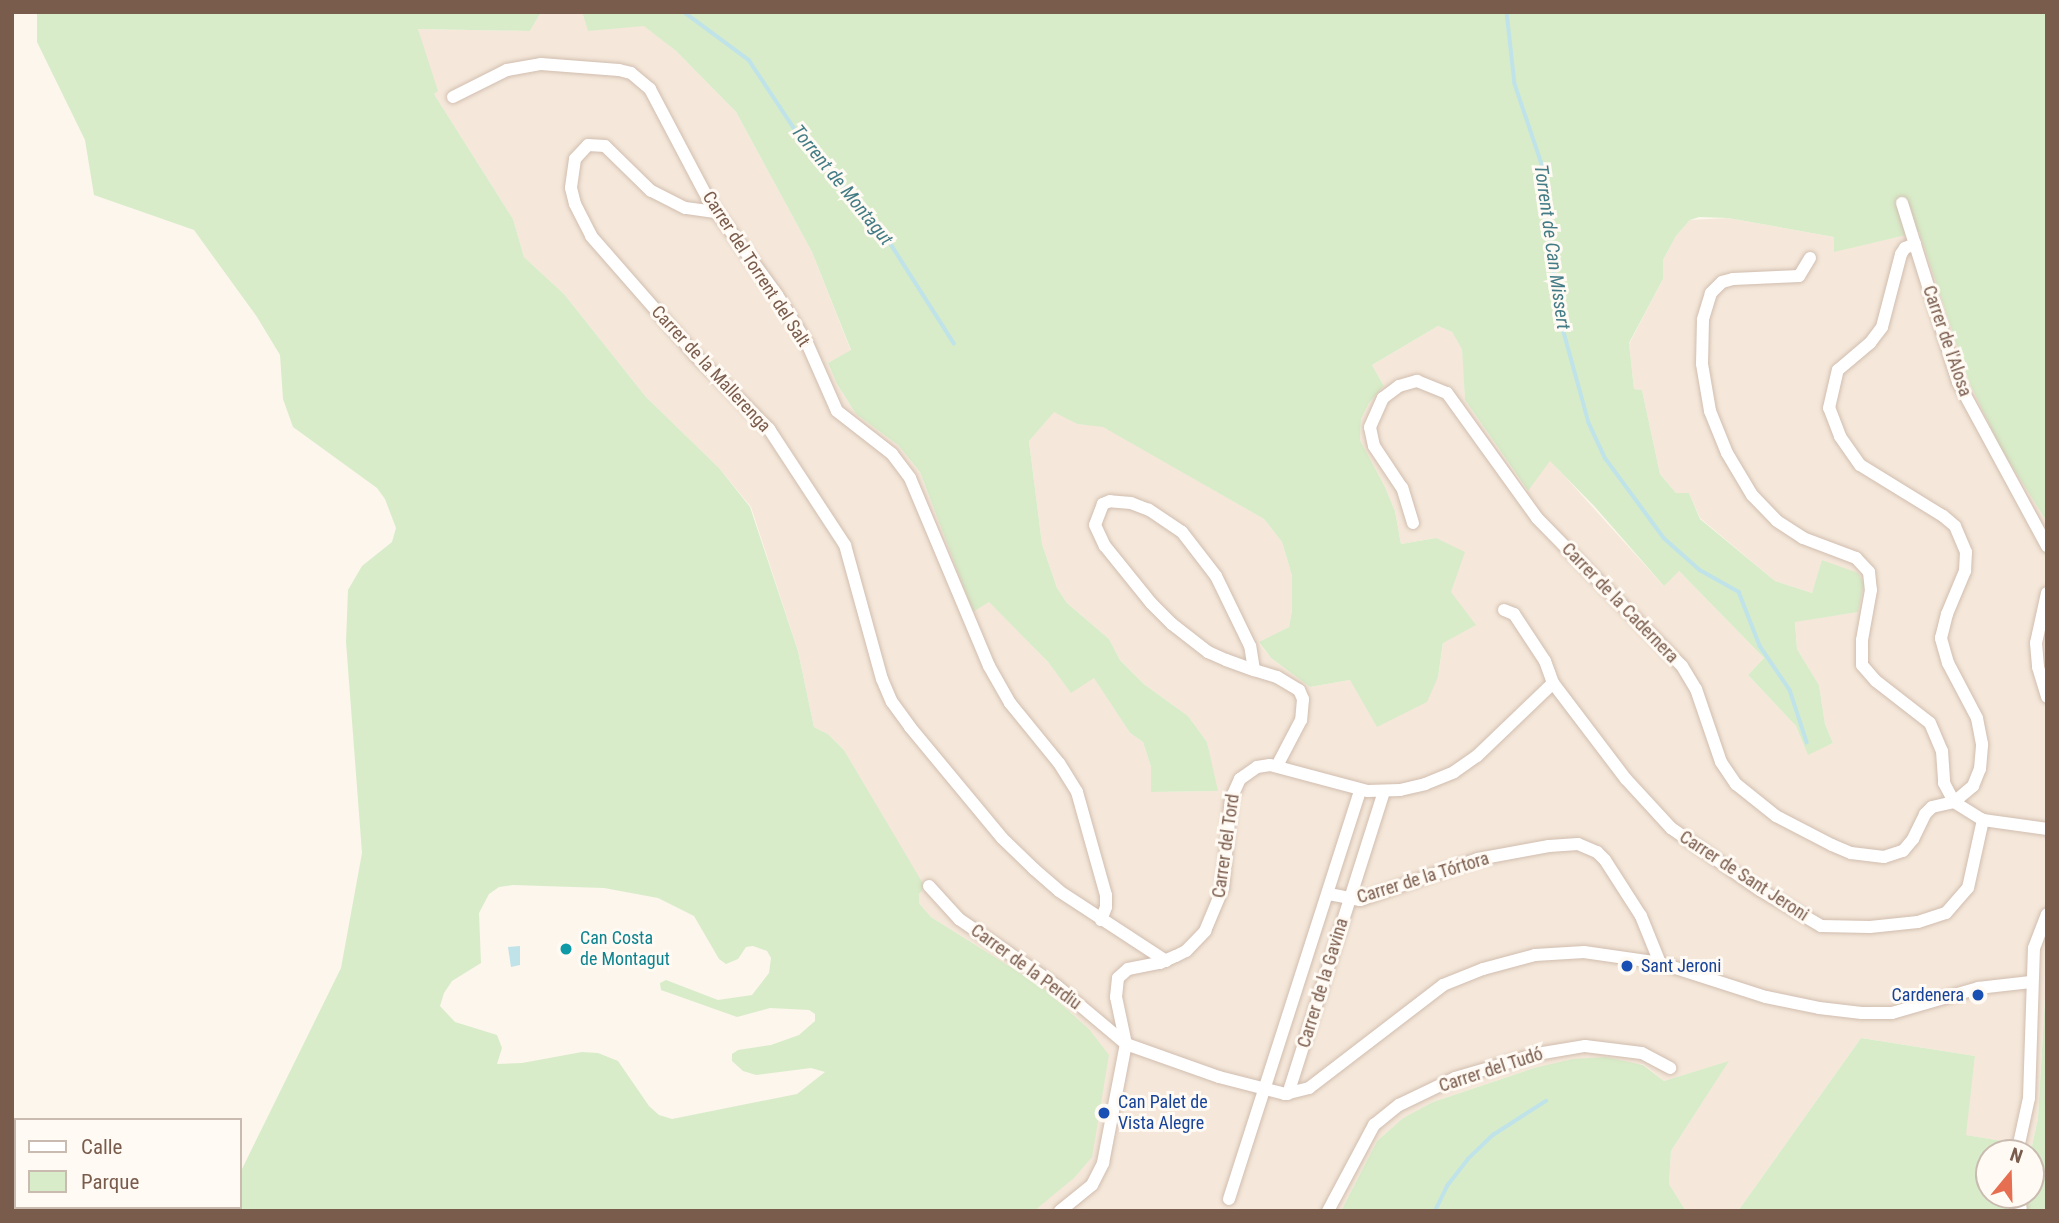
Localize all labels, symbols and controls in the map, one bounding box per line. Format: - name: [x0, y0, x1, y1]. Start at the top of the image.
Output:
- water label: Torrent de Montagut: [786, 120, 898, 250]
- water label: Torrent de Can Missert: [1529, 163, 1575, 331]
- street label: Carrer del Torrent del Salt: [698, 187, 814, 351]
- street label: Carrer de l'Alosa: [1918, 283, 1976, 399]
- street label: Carrer de la Mallerenga: [647, 301, 775, 437]
- street label: Carrer de la Cadernera: [1557, 538, 1683, 668]
- street label: Carrer del Tord: [1208, 792, 1244, 900]
- street label: Carrer de Sant Jeroni: [1675, 826, 1813, 926]
- street label: Carrer de la Tórtora: [1354, 848, 1492, 908]
- street label: Carrer de la Gavina: [1293, 916, 1353, 1050]
- street label: Carrer de la Perdiu: [966, 920, 1086, 1014]
- place label: Can Costa de Montagut: [580, 928, 670, 970]
- marker: Can Costa de Montagut: [558, 941, 574, 957]
- place label: Sant Jeroni: [1641, 955, 1721, 977]
- marker: Sant Jeroni: [1619, 958, 1635, 974]
- place label: Cardenera: [1892, 984, 1964, 1006]
- marker: Cardenera: [1970, 987, 1986, 1003]
- street label: Carrer del Tudó: [1436, 1043, 1546, 1097]
- place label: Can Palet de Vista Alegre: [1118, 1092, 1208, 1134]
- marker: Can Palet de Vista Alegre: [1096, 1105, 1112, 1121]
- legend: [14, 1118, 242, 1209]
- text: Calle: [81, 1135, 122, 1159]
- north arrow: [1975, 1139, 2045, 1209]
- text: N: [2007, 1143, 2026, 1168]
- text: Parque: [81, 1170, 139, 1194]

